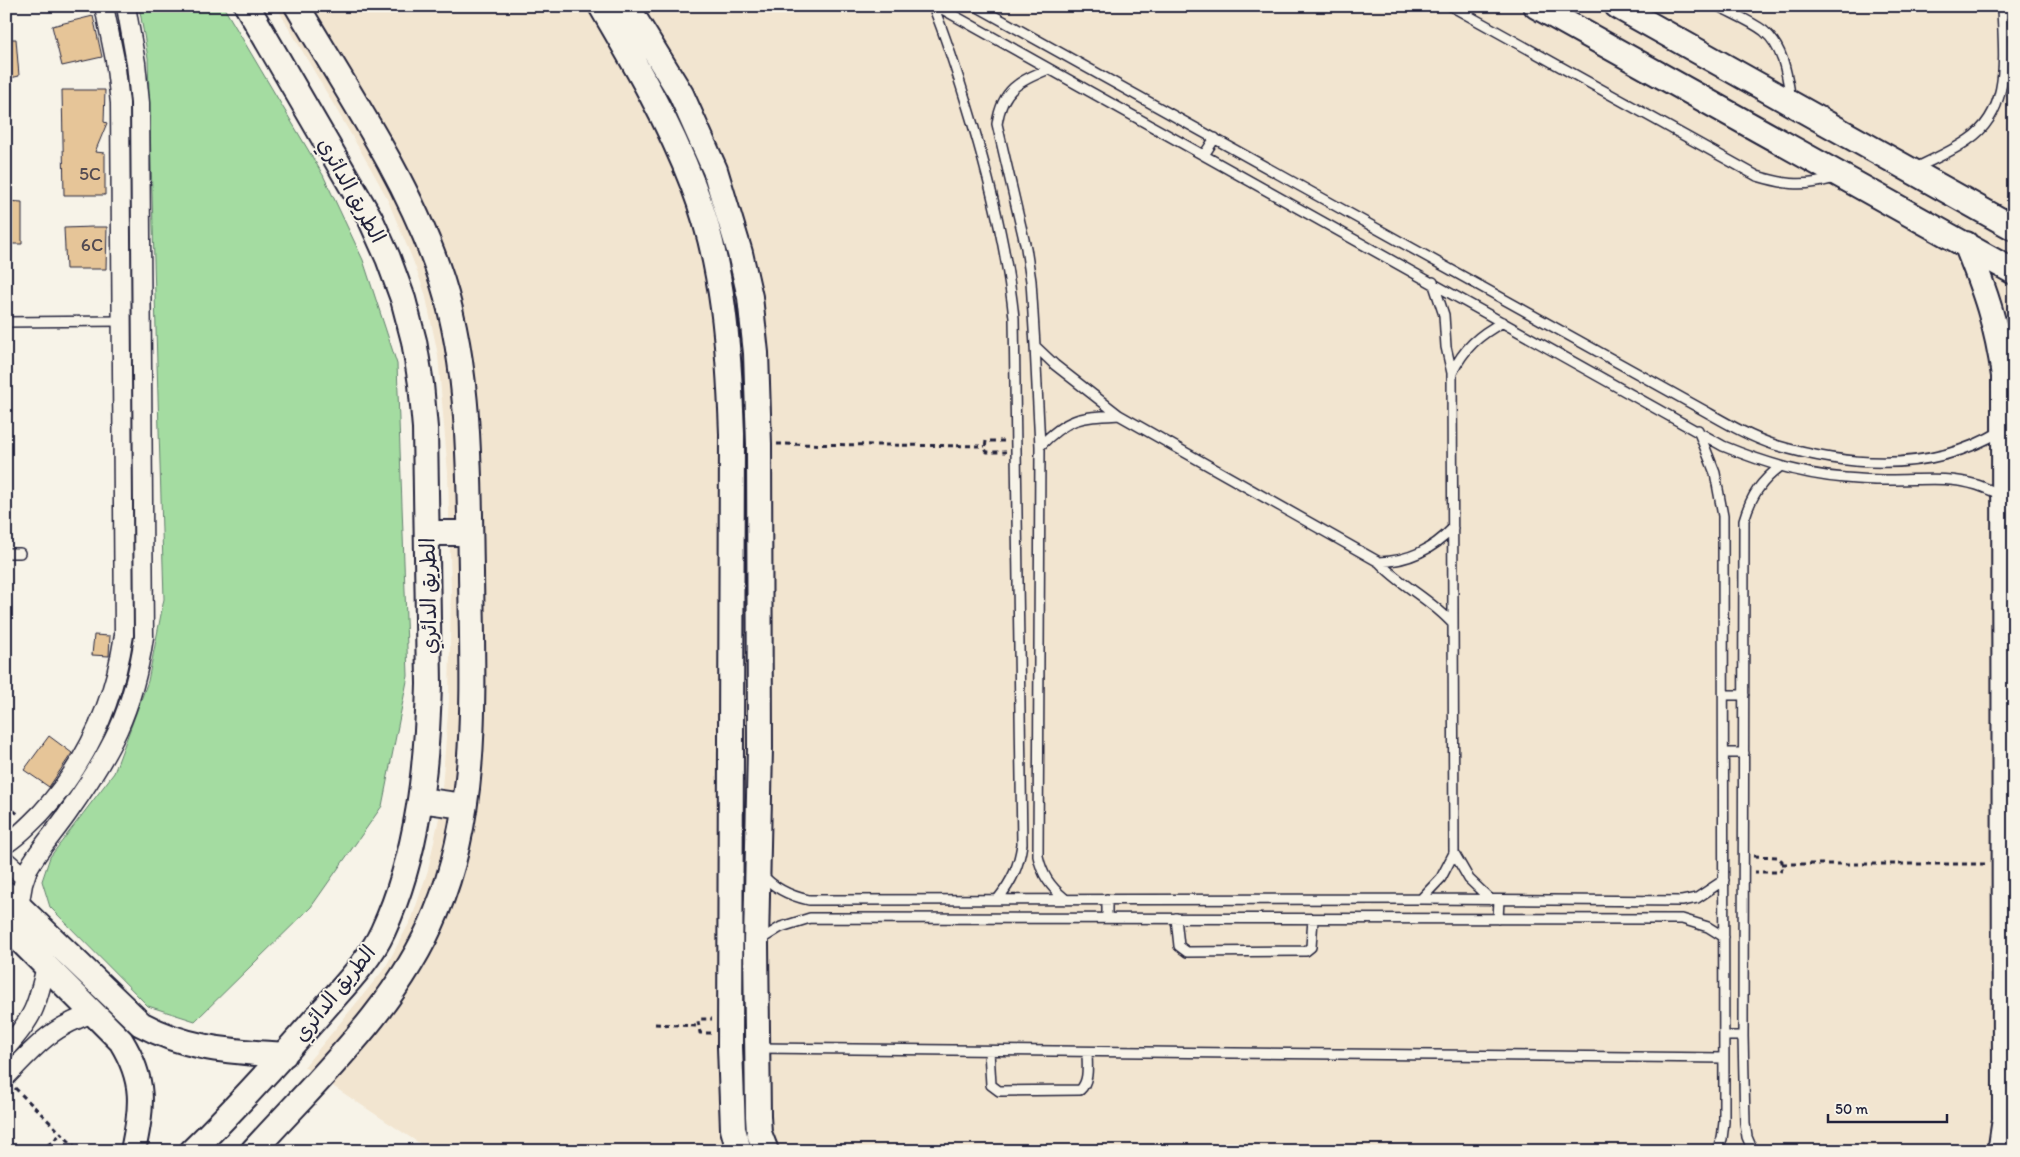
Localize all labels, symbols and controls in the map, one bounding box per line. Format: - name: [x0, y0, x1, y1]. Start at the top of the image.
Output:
- street label: الطريق الدائري: [310, 133, 391, 248]
- house number: 5C: [79, 162, 101, 185]
- house number: 6C: [81, 233, 103, 256]
- street label: الطريق الدائري: [414, 538, 445, 654]
- street label: الطريق الدائري: [288, 940, 383, 1048]
- scale bar: [1828, 1092, 1946, 1124]
- text: 50 m: [1835, 1100, 1868, 1118]

